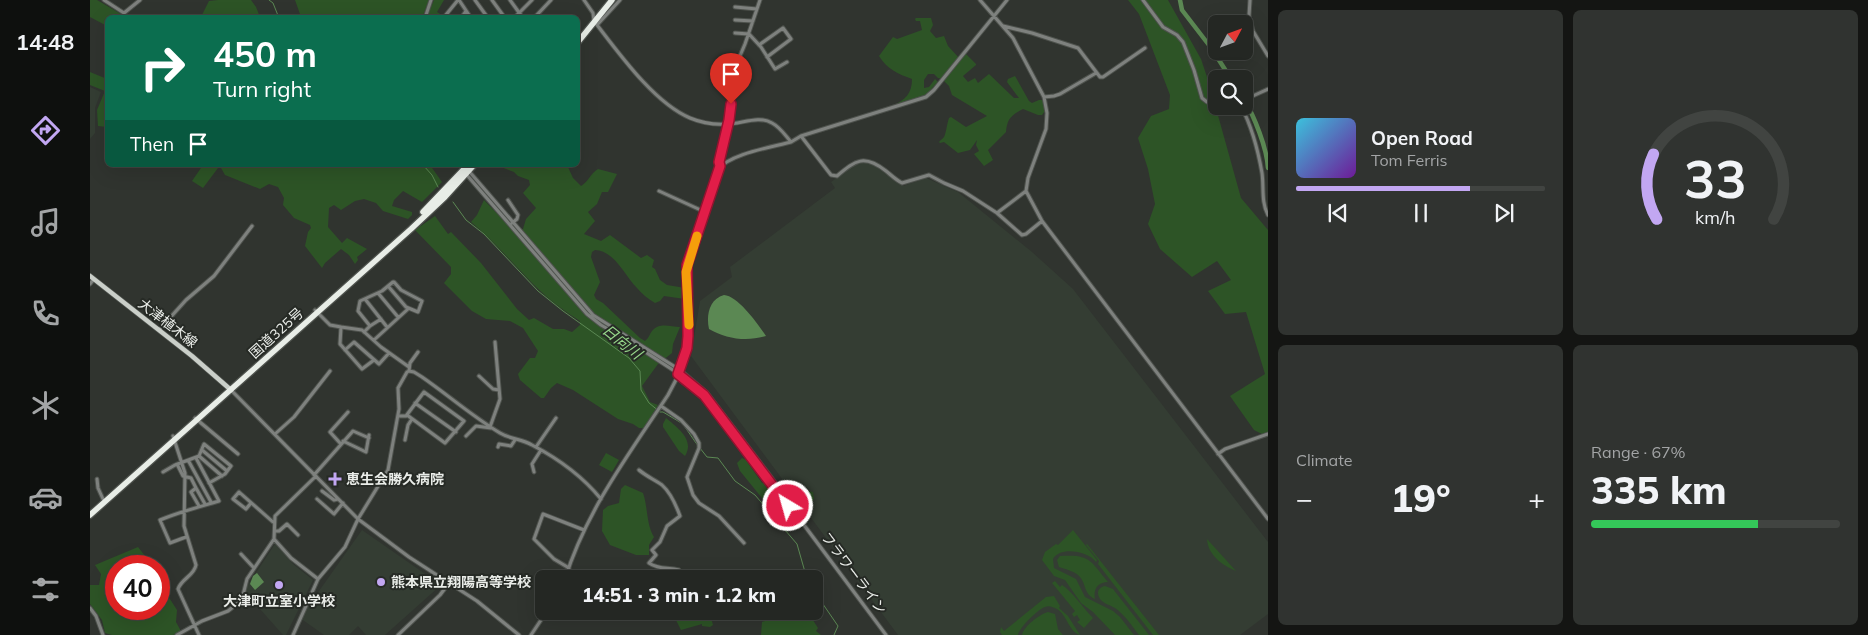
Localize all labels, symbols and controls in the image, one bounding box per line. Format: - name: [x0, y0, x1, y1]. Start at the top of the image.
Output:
- north arrow: [1208, 15, 1252, 60]
- map controls: [1208, 15, 1253, 115]
- text: 14:48: [16, 28, 74, 56]
- text: 450 m: [213, 32, 317, 76]
- icon: right: [130, 35, 195, 100]
- pin: [710, 53, 752, 104]
- icon: arrive: [717, 60, 745, 88]
- button: search: [1208, 70, 1253, 115]
- text: Turn right: [213, 75, 311, 103]
- icon: directions: [28, 113, 63, 148]
- text: Open Road: [1371, 126, 1473, 150]
- icon: arrive: [184, 130, 212, 158]
- text: Then: [130, 132, 174, 156]
- text: 33: [1684, 146, 1747, 211]
- text: Tom Ferris: [1371, 150, 1448, 170]
- icon: previous: [1324, 199, 1352, 227]
- icon: pause: [1407, 199, 1435, 227]
- icon: next: [1490, 199, 1518, 227]
- icon: music: [28, 205, 63, 240]
- text: km/h: [1695, 206, 1736, 228]
- street label: 大津植木線: [135, 294, 201, 352]
- icon: phone: [28, 296, 63, 331]
- street label: 国道325号: [245, 304, 307, 362]
- water label: 日向川: [599, 320, 647, 364]
- icon: climate: [28, 388, 63, 423]
- text: Range · 67%: [1591, 442, 1686, 462]
- text: Climate: [1296, 450, 1352, 470]
- text: 335 km: [1591, 466, 1727, 514]
- place label: 恵生会勝久病院: [346, 470, 444, 488]
- marker: 恵生会勝久病院: [328, 472, 342, 486]
- text: 19°: [1390, 474, 1451, 522]
- position arrow: [761, 479, 813, 531]
- icon: car: [28, 480, 63, 515]
- text: −: [1296, 481, 1313, 516]
- text: +: [1528, 481, 1545, 516]
- street label: フラワーライン: [817, 528, 891, 618]
- speed limit sign: 40: [105, 555, 170, 620]
- icon: filters: [28, 572, 63, 607]
- place label: 熊本県立翔陽高等学校: [391, 573, 531, 591]
- marker: 熊本県立翔陽高等学校: [375, 576, 387, 588]
- marker: 大津町立室小学校: [273, 579, 285, 591]
- text: 14:51 · 3 min · 1.2 km: [582, 583, 776, 607]
- place label: 大津町立室小学校: [223, 592, 335, 610]

